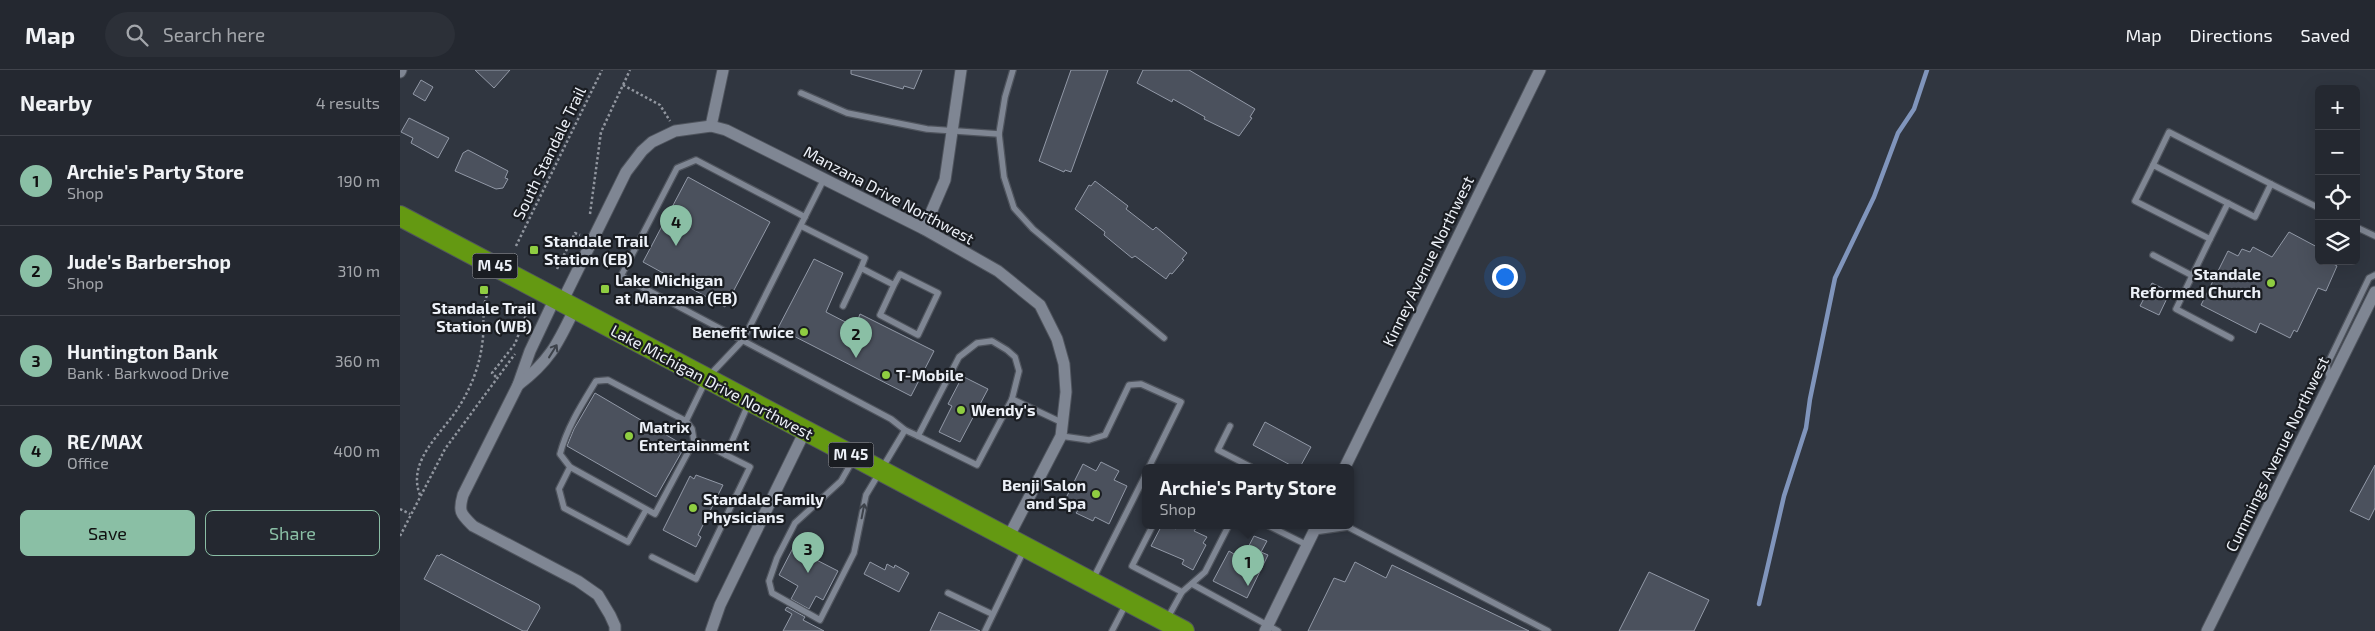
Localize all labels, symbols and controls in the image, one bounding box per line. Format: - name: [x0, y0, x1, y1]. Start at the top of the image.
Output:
- search box: [105, 12, 455, 57]
- text: Map: [25, 20, 75, 49]
- icon: search: [123, 21, 151, 49]
- text: Search here: [163, 23, 265, 46]
- text: Map: [2125, 24, 2162, 46]
- text: Directions: [2190, 24, 2273, 46]
- text: Saved: [2301, 24, 2350, 46]
- street label: South Standale Trail: [508, 83, 589, 222]
- map controls: [2315, 85, 2360, 265]
- button: +: [2315, 85, 2360, 130]
- text: Nearby: [20, 90, 92, 115]
- text: 4 results: [316, 93, 380, 112]
- button: −: [2315, 130, 2360, 175]
- street label: Manzana Drive Northwest: [801, 141, 978, 248]
- text: Archie's Party Store: [67, 160, 244, 183]
- text: 1: [33, 171, 39, 190]
- text: 190 m: [337, 171, 380, 190]
- street label: Kinney Avenue Northwest: [1378, 173, 1477, 349]
- button: locate: [2315, 175, 2360, 220]
- text: Shop: [67, 183, 104, 202]
- pin: 4: [660, 205, 692, 246]
- button: layers: [2315, 220, 2360, 265]
- place label: Standale Trail Station (EB): [544, 231, 649, 268]
- marker: Standale Trail Station (EB): [528, 244, 540, 256]
- text: Jude's Barbershop: [67, 250, 231, 273]
- road number: M 45: [472, 254, 518, 278]
- text: 2: [31, 261, 41, 280]
- text: 310 m: [338, 261, 380, 280]
- your location: [1492, 264, 1518, 290]
- place label: Standale Reformed Church: [2130, 264, 2261, 301]
- place label: Lake Michigan at Manzana (EB): [615, 270, 738, 307]
- text: Shop: [67, 273, 104, 292]
- marker: Standale Reformed Church: [2265, 277, 2277, 289]
- marker: Lake Michigan at Manzana (EB): [599, 283, 611, 295]
- marker: Standale Trail Station (WB): [478, 284, 490, 296]
- place label: Standale Trail Station (WB): [432, 298, 537, 335]
- pin: 2: [840, 317, 872, 358]
- street label: Lake Michigan Drive Northwest: [608, 320, 817, 443]
- place label: Benefit Twice: [692, 322, 794, 341]
- marker: Benefit Twice: [798, 326, 810, 338]
- text: Huntington Bank: [67, 340, 218, 363]
- one-way arrow: [548, 345, 558, 359]
- text: 3: [31, 351, 41, 370]
- text: 360 m: [335, 351, 380, 370]
- street label: Cummings Avenue Northwest: [2221, 353, 2332, 555]
- text: Bank · Barkwood Drive: [67, 363, 229, 382]
- place label: T-Mobile: [896, 365, 964, 384]
- marker: T-Mobile: [880, 369, 892, 381]
- place label: Wendy's: [971, 400, 1036, 420]
- marker: Wendy's: [955, 404, 967, 416]
- place label: Matrix Entertainment: [639, 417, 750, 454]
- text: RE/MAX: [67, 430, 143, 453]
- marker: Matrix Entertainment: [623, 430, 635, 442]
- text: 4: [31, 441, 41, 460]
- text: 400 m: [333, 441, 380, 460]
- road number: M 45: [828, 442, 874, 468]
- text: Office: [67, 453, 109, 472]
- popup: [1142, 464, 1354, 529]
- place label: Benji Salon and Spa: [1002, 475, 1086, 512]
- text: Archie's Party Store: [1159, 476, 1337, 499]
- marker: Benji Salon and Spa: [1090, 488, 1102, 500]
- place label: Standale Family Physicians: [703, 489, 824, 527]
- text: Shop: [1159, 499, 1196, 518]
- marker: Standale Family Physicians: [687, 502, 699, 514]
- one-way arrow: [859, 503, 869, 519]
- button: Save: [20, 510, 195, 556]
- button: Share: [205, 510, 380, 556]
- pin: 3: [792, 532, 824, 573]
- pin: 1: [1232, 545, 1264, 586]

